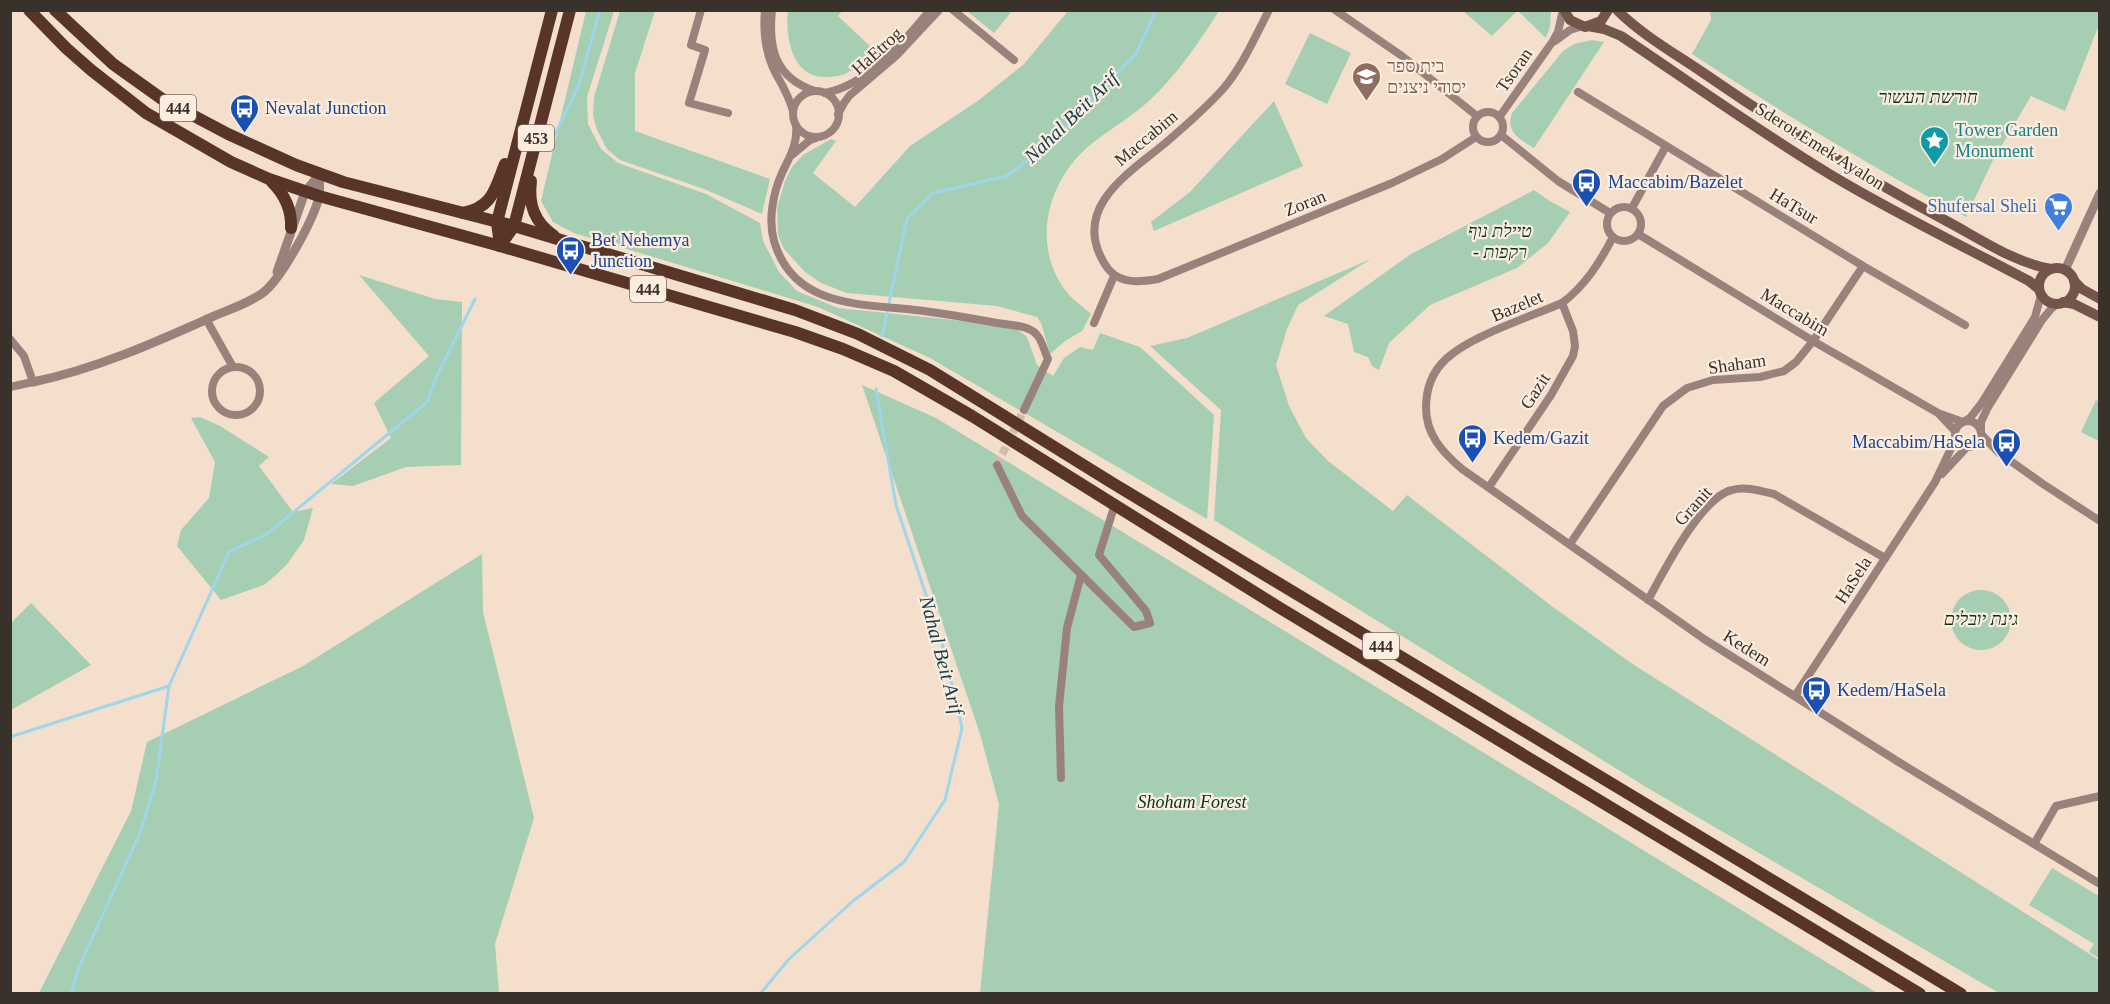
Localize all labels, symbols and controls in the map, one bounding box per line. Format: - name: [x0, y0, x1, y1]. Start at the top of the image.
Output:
- street label: HaEtrog: [848, 23, 906, 79]
- street label: Tsoran: [1492, 44, 1536, 96]
- place label: בית ספר יסודי ניצנים: [1387, 56, 1466, 97]
- school or university icon: בית ספר יסודי ניצנים: [1350, 60, 1382, 102]
- water label: Nahal Beit Arif: [1019, 65, 1125, 169]
- park label: חורשת העשור: [1878, 87, 1978, 107]
- bus stop icon: Nevalat Junction: [228, 92, 260, 134]
- road number: 444: [160, 95, 196, 121]
- place label: Nevalat Junction: [265, 98, 386, 118]
- street label: Sderot Emek Ayalon: [1752, 98, 1888, 194]
- street label: Maccabim: [1110, 106, 1182, 170]
- place label: Tower Garden Monument: [1955, 120, 2058, 161]
- place icon: Tower Garden Monument: [1918, 124, 1950, 166]
- road number: 453: [518, 125, 554, 151]
- bus stop icon: Maccabim/Bazelet: [1571, 166, 1603, 208]
- place label: Maccabim/Bazelet: [1608, 172, 1743, 192]
- street label: HaTsur: [1766, 184, 1822, 228]
- street label: Zoran: [1281, 186, 1329, 220]
- supermarket icon: Shufersal Sheli: [2042, 190, 2074, 232]
- place label: Shufersal Sheli: [1928, 196, 2037, 216]
- park label: טיילת נוף - רקפות: [1468, 221, 1532, 262]
- place label: Bet Nehemya Junction: [591, 230, 689, 271]
- bus stop icon: Bet Nehemya Junction: [554, 234, 586, 276]
- road number: 444: [630, 276, 666, 302]
- street label: Maccabim: [1757, 284, 1833, 340]
- street label: Bazelet: [1488, 286, 1546, 326]
- street label: Shaham: [1707, 350, 1767, 378]
- street label: Gazit: [1516, 369, 1554, 413]
- bus stop icon: Kedem/Gazit: [1456, 422, 1488, 464]
- bus stop icon: Maccabim/HaSela: [1990, 426, 2022, 468]
- place label: Kedem/Gazit: [1493, 428, 1589, 448]
- place label: Maccabim/HaSela: [1852, 432, 1985, 452]
- street label: Granit: [1670, 482, 1716, 530]
- street label: HaSela: [1830, 553, 1876, 607]
- water label: Nahal Beit Arif: [914, 592, 969, 719]
- park label: גינת יובלים: [1944, 609, 2018, 629]
- street label: Kedem: [1720, 626, 1774, 670]
- road number: 444: [1363, 633, 1399, 659]
- bus stop icon: Kedem/HaSela: [1800, 674, 1832, 716]
- place label: Kedem/HaSela: [1837, 680, 1946, 700]
- park label: Shoham Forest: [1138, 792, 1247, 812]

